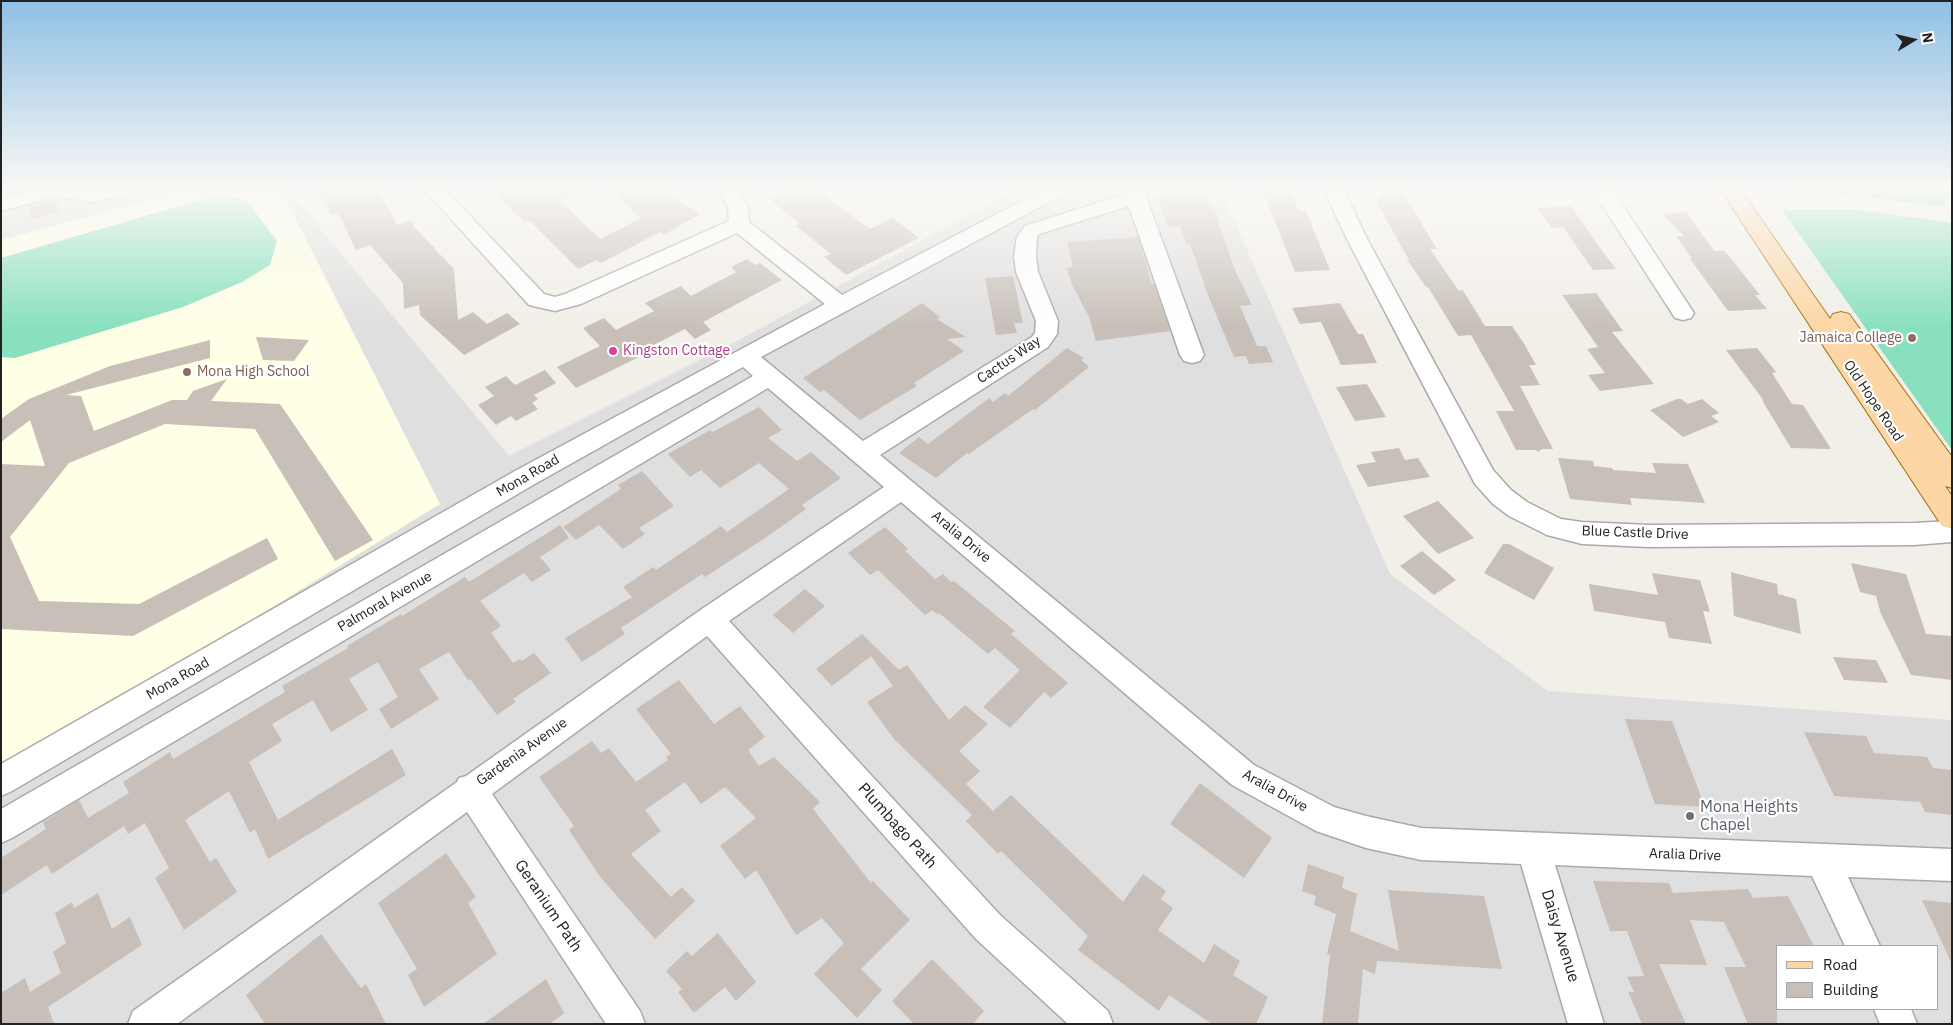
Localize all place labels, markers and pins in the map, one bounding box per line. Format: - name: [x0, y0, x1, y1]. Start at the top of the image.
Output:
- place label: Jamaica College: [1800, 330, 1902, 346]
- marker: Jamaica College: [1906, 332, 1918, 344]
- place label: Kingston Cottage: [623, 343, 730, 359]
- marker: Kingston Cottage: [607, 345, 619, 357]
- place label: Mona High School: [197, 364, 310, 380]
- marker: Mona High School: [181, 366, 193, 378]
- place label: Mona Heights Chapel: [1700, 797, 1798, 835]
- marker: Mona Heights Chapel: [1684, 810, 1696, 822]

